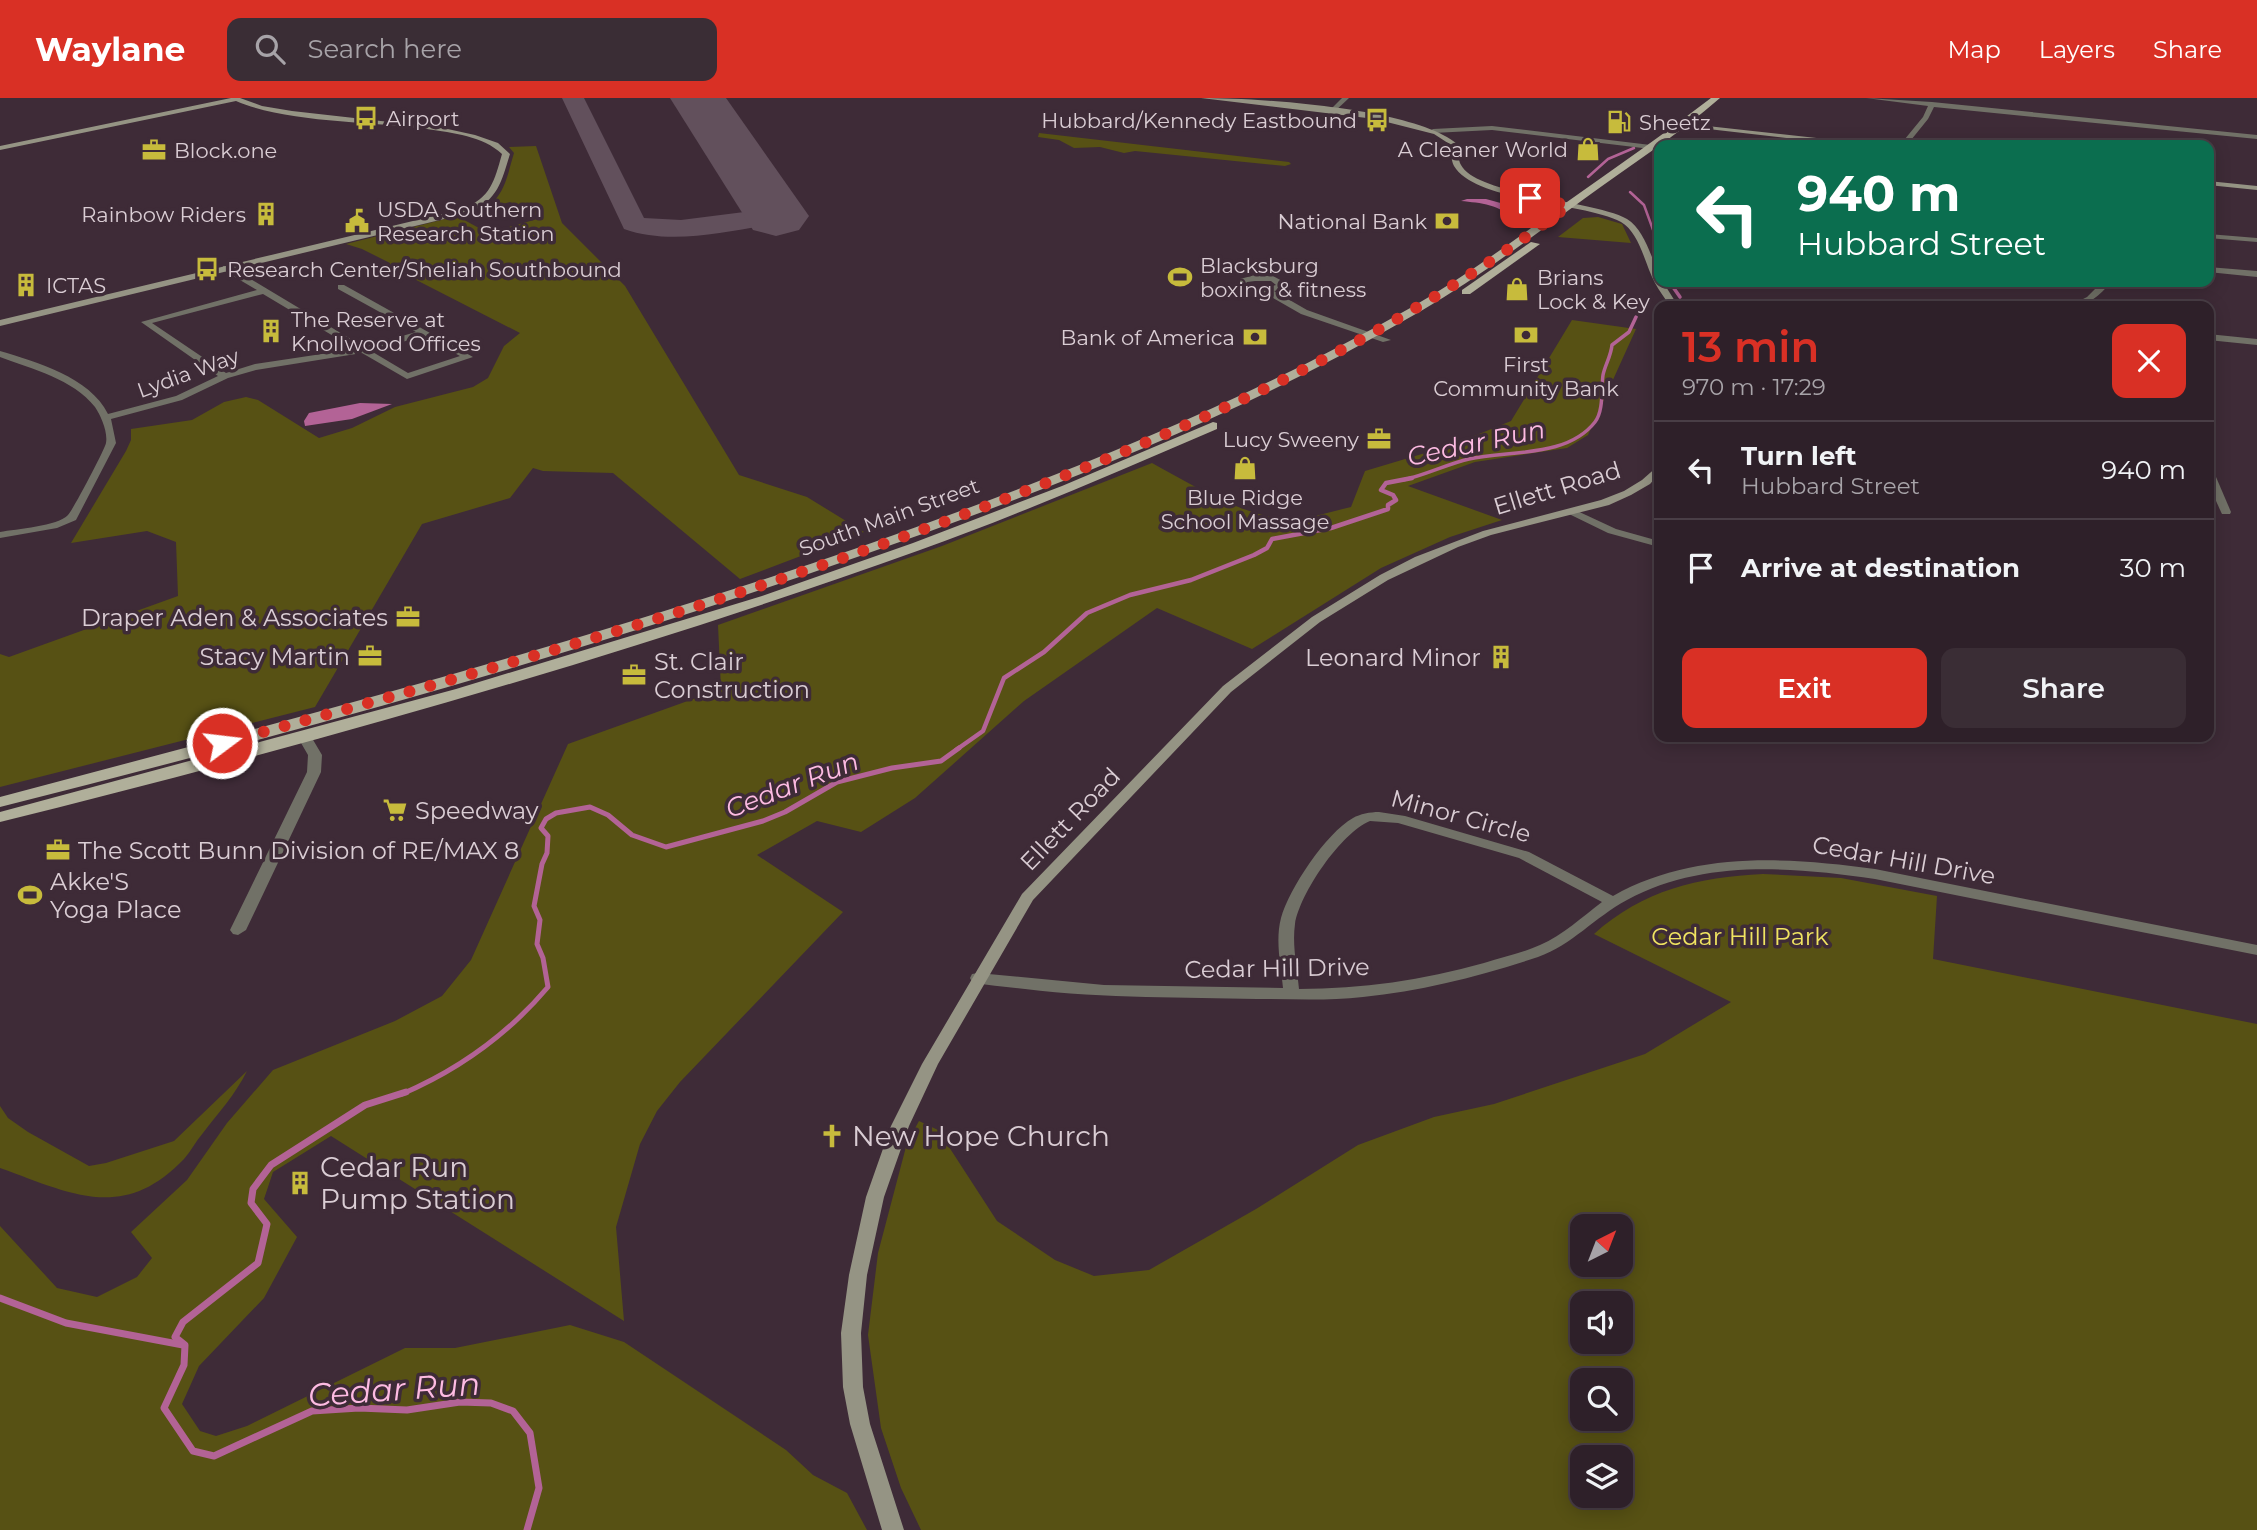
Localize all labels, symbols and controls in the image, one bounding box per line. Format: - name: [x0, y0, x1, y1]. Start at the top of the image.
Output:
- search box: [227, 18, 717, 81]
- text: Waylane: [35, 29, 185, 69]
- icon: search: [251, 30, 289, 68]
- text: Search here: [307, 33, 462, 65]
- text: Map: [1947, 35, 2001, 64]
- text: Layers: [2039, 35, 2115, 64]
- text: Share: [2153, 35, 2222, 64]
- bus stop icon: Airport: [352, 104, 380, 132]
- place label: Airport: [386, 106, 460, 131]
- bus stop icon: Hubbard/Kennedy Eastbound: [1363, 106, 1391, 134]
- place label: Hubbard/Kennedy Eastbound: [1041, 108, 1357, 133]
- fuel station icon: Sheetz: [1605, 108, 1633, 136]
- place label: Sheetz: [1639, 110, 1711, 135]
- shop icon: A Cleaner World: [1574, 135, 1602, 163]
- office icon: Block.one: [140, 136, 168, 164]
- place label: A Cleaner World: [1398, 137, 1568, 162]
- place label: Block.one: [174, 138, 277, 163]
- text: 940 m: [1797, 164, 1961, 223]
- pin: [1500, 168, 1560, 228]
- icon: left: [1682, 168, 1773, 259]
- icon: arrive: [1511, 179, 1549, 217]
- place label: USDA Southern Research Station: [377, 197, 554, 246]
- building icon: Rainbow Riders: [252, 200, 280, 228]
- place label: Rainbow Riders: [81, 202, 246, 227]
- public building icon: USDA Southern Research Station: [343, 207, 371, 235]
- bank icon: National Bank: [1433, 207, 1461, 235]
- place label: National Bank: [1277, 209, 1427, 234]
- text: Hubbard Street: [1797, 224, 2046, 263]
- place label: Blacksburg boxing & fitness: [1200, 253, 1366, 302]
- bus stop icon: Research Center/Sheliah Southbound: [193, 255, 221, 283]
- place label: Research Center/Sheliah Southbound: [227, 257, 622, 282]
- sports icon: Blacksburg boxing & fitness: [1166, 263, 1194, 291]
- place label: Brians Lock & Key: [1537, 265, 1651, 314]
- building icon: ICTAS: [12, 271, 40, 299]
- place label: ICTAS: [46, 273, 106, 298]
- shop icon: Brians Lock & Key: [1503, 275, 1531, 303]
- place label: The Reserve at Knollwood Offices: [291, 307, 481, 356]
- building icon: The Reserve at Knollwood Offices: [257, 317, 285, 345]
- bank icon: First Community Bank: [1512, 321, 1540, 349]
- text: 13 min: [1682, 321, 1819, 373]
- bank icon: Bank of America: [1241, 323, 1269, 351]
- button: close: [2112, 324, 2186, 398]
- place label: Bank of America: [1061, 325, 1235, 350]
- street label: Lydia Way: [134, 343, 243, 403]
- place label: First Community Bank: [1433, 352, 1619, 401]
- text: 970 m · 17:29: [1682, 373, 1826, 401]
- water label: Cedar Run: [1404, 413, 1548, 473]
- office icon: Lucy Sweeny: [1365, 425, 1393, 453]
- place label: Lucy Sweeny: [1223, 427, 1360, 452]
- text: Turn left: [1741, 440, 1857, 472]
- icon: left: [1682, 451, 1720, 489]
- shop icon: Blue Ridge School Massage: [1231, 454, 1259, 482]
- text: 940 m: [2101, 454, 2186, 486]
- street label: Ellett Road: [1490, 455, 1624, 521]
- text: Hubbard Street: [1741, 472, 1920, 500]
- street label: South Main Street: [796, 473, 982, 561]
- place label: Blue Ridge School Massage: [1161, 485, 1329, 534]
- icon: arrive: [1682, 549, 1720, 587]
- text: Arrive at destination: [1741, 552, 2020, 584]
- text: 30 m: [2120, 552, 2186, 584]
- place label: Draper Aden & Associates: [81, 603, 388, 632]
- office icon: Draper Aden & Associates: [394, 603, 422, 631]
- place label: Stacy Martin: [200, 642, 350, 671]
- office icon: Stacy Martin: [356, 642, 384, 670]
- place label: Leonard Minor: [1305, 643, 1481, 672]
- building icon: Leonard Minor: [1487, 643, 1515, 671]
- place label: St. Clair Construction: [654, 647, 810, 704]
- button: Exit: [1682, 648, 1927, 728]
- button: Share: [1941, 648, 2186, 728]
- office icon: St. Clair Construction: [620, 661, 648, 689]
- position arrow: [185, 706, 259, 780]
- water label: Cedar Run: [721, 745, 863, 825]
- street label: Ellett Road: [1014, 762, 1126, 876]
- street label: Minor Circle: [1388, 783, 1534, 849]
- supermarket icon: Speedway: [381, 796, 409, 824]
- place label: Speedway: [415, 796, 539, 825]
- street label: Cedar Hill Drive: [1810, 830, 1998, 890]
- office icon: The Scott Bunn Division of RE/MAX 8: [44, 836, 72, 864]
- place label: The Scott Bunn Division of RE/MAX 8: [78, 836, 519, 865]
- place label: Akke'S Yoga Place: [50, 867, 181, 924]
- sports icon: Akke'S Yoga Place: [16, 881, 44, 909]
- park label: Cedar Hill Park: [1651, 922, 1829, 951]
- street label: Cedar Hill Drive: [1184, 952, 1370, 984]
- place label: New Hope Church: [852, 1119, 1110, 1153]
- church icon: New Hope Church: [818, 1122, 846, 1150]
- place label: Cedar Run Pump Station: [320, 1150, 515, 1216]
- building icon: Cedar Run Pump Station: [286, 1169, 314, 1197]
- north arrow: [1570, 1214, 1633, 1278]
- map controls: [1570, 1214, 1633, 1508]
- button: sound: [1570, 1291, 1633, 1354]
- water label: Cedar Run: [307, 1364, 481, 1414]
- button: search: [1570, 1368, 1633, 1431]
- button: layers: [1570, 1445, 1633, 1508]

